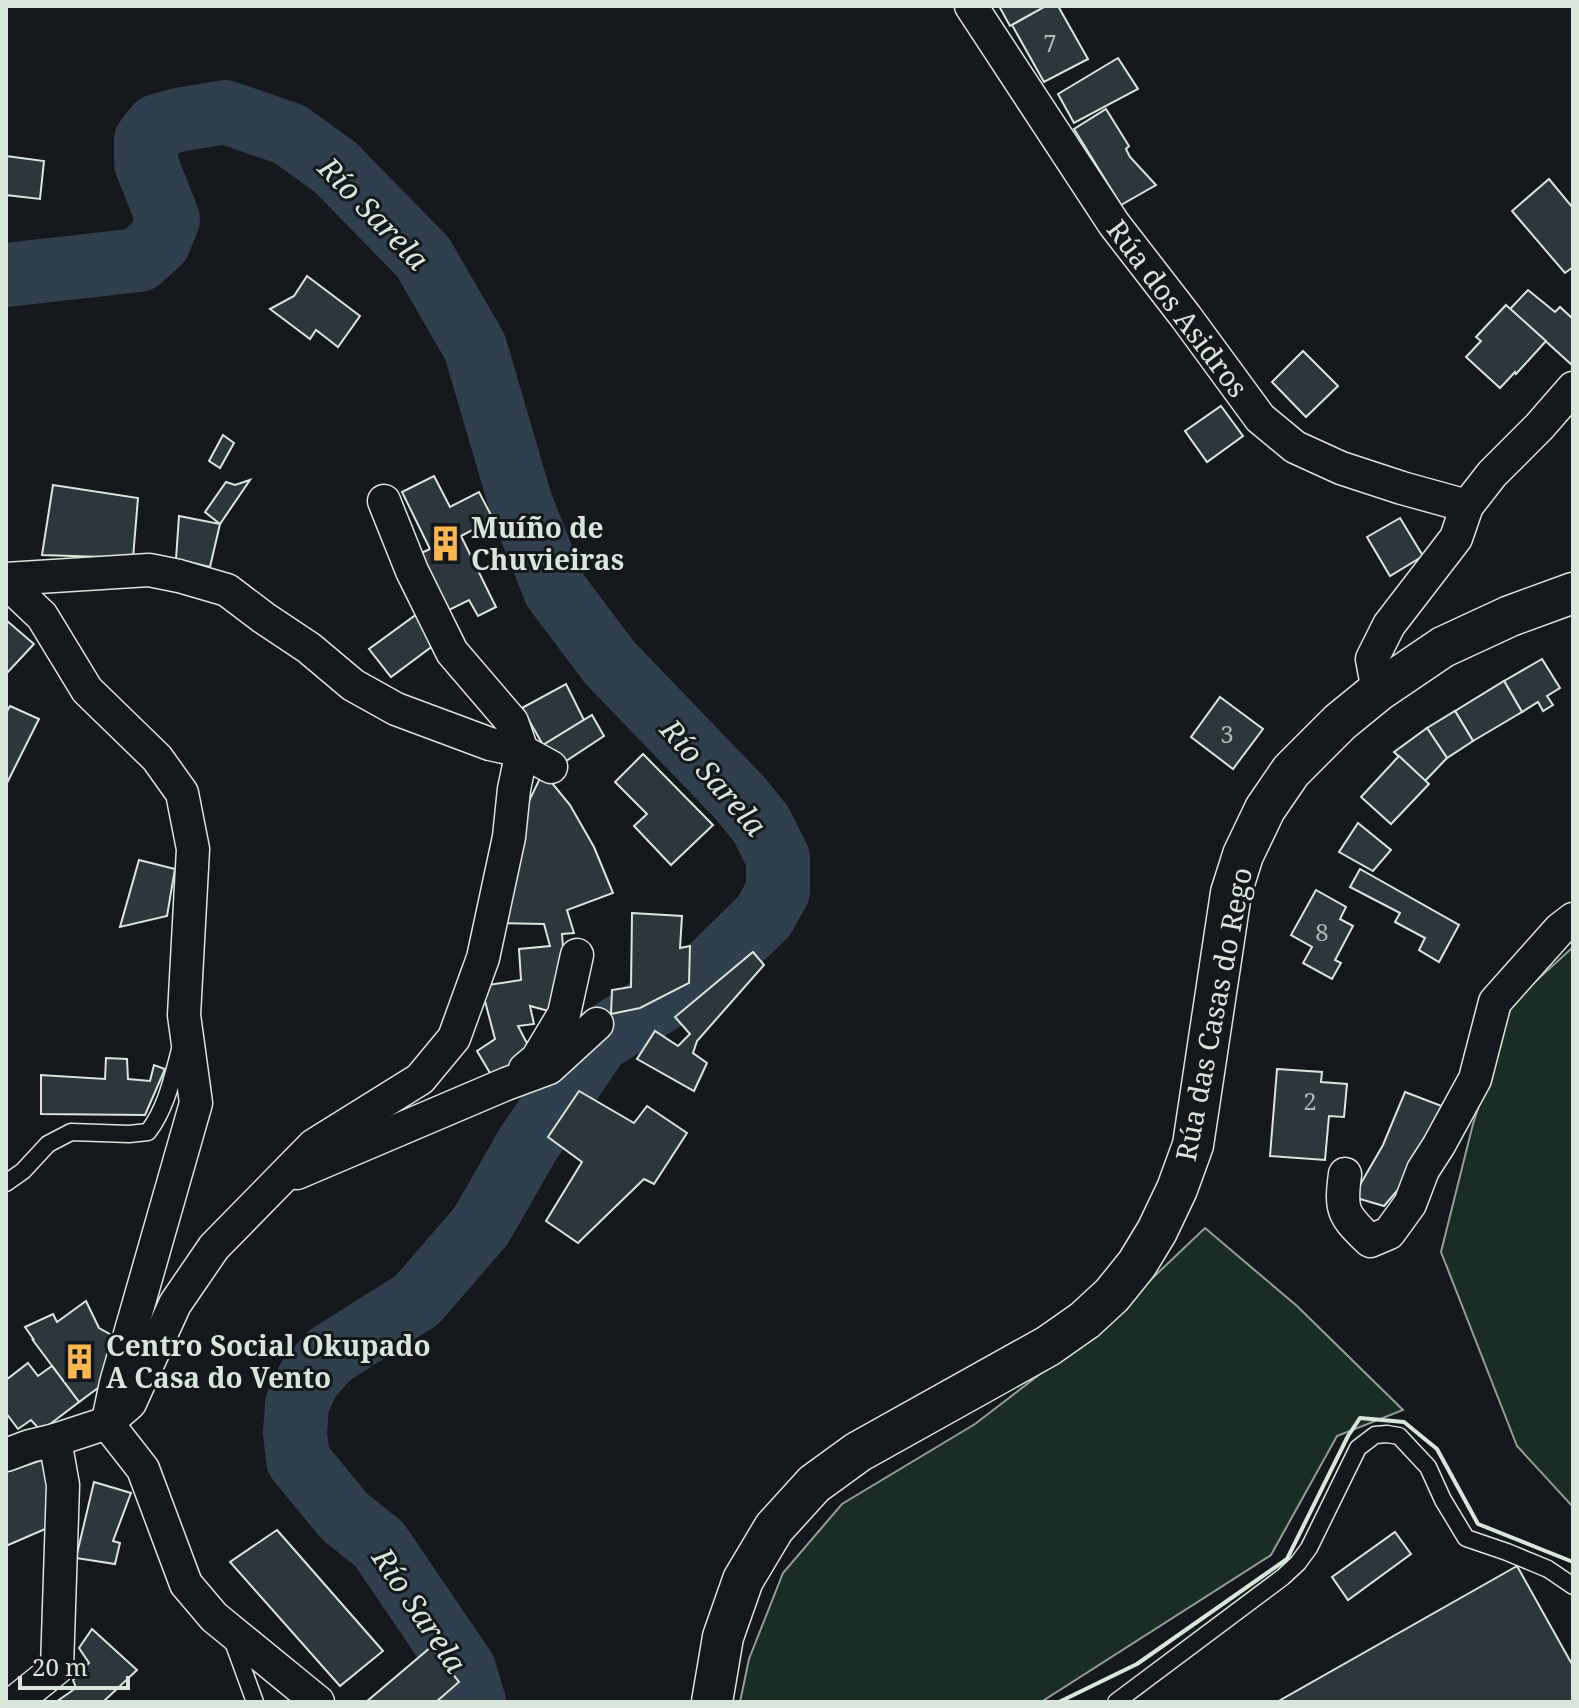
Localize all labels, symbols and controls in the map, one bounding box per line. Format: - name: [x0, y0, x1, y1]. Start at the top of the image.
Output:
- house number: 7: [1043, 26, 1057, 59]
- water label: Río Sarela: [309, 147, 439, 279]
- street label: Rúa dos Asidros: [1099, 212, 1257, 404]
- place label: Muíño de Chuvieiras: [471, 508, 624, 578]
- building icon: Muíño de Chuvieiras: [426, 524, 464, 562]
- water label: Río Sarela: [651, 709, 777, 845]
- house number: 3: [1220, 717, 1234, 750]
- street label: Rúa das Casas do Rego: [1166, 864, 1260, 1164]
- house number: 8: [1315, 915, 1329, 948]
- house number: 2: [1303, 1084, 1317, 1117]
- place label: Centro Social Okupado A Casa do Vento: [106, 1326, 431, 1396]
- building icon: Centro Social Okupado A Casa do Vento: [61, 1342, 99, 1380]
- water label: Río Sarela: [363, 1539, 477, 1681]
- scale bar: [20, 1640, 128, 1690]
- text: 20 m: [32, 1650, 88, 1683]

